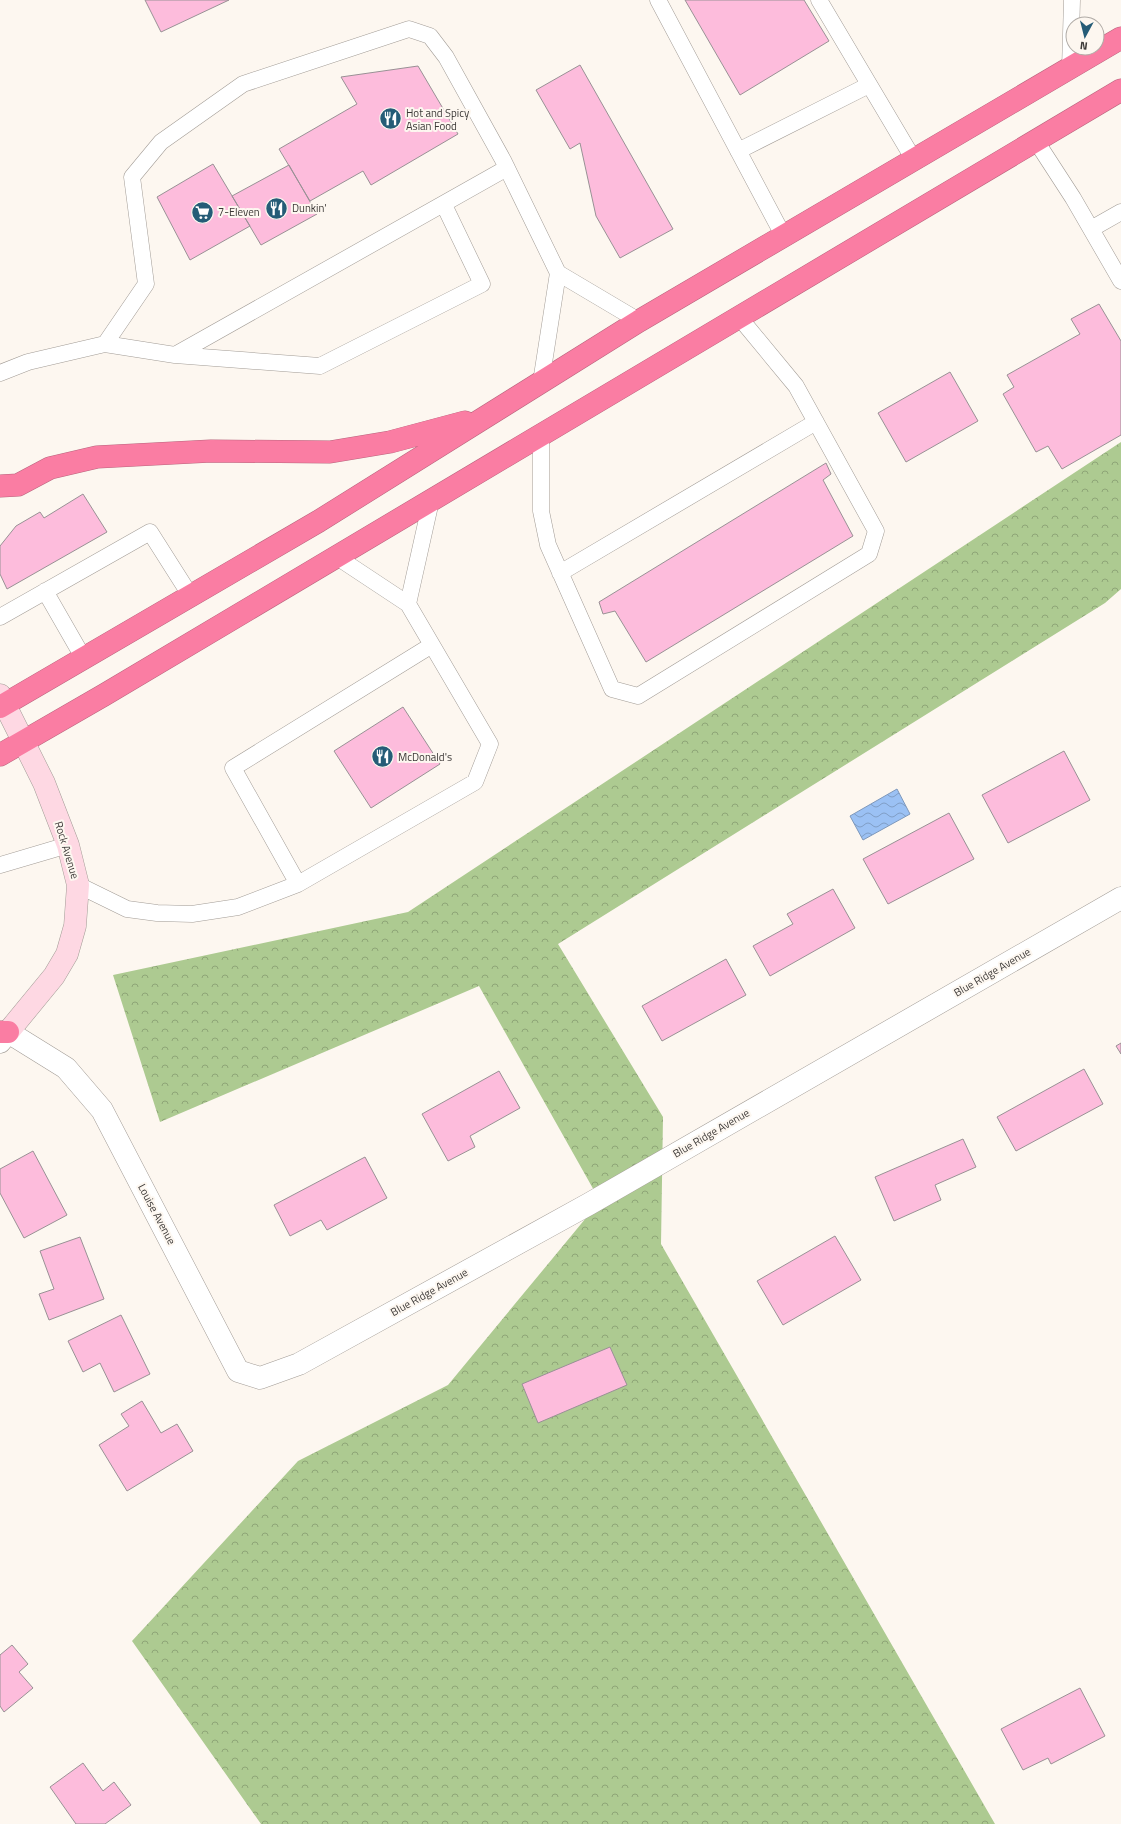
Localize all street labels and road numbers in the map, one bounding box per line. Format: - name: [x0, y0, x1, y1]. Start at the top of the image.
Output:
- street label: Rock Avenue: [51, 819, 83, 881]
- street label: Blue Ridge Avenue: [951, 943, 1034, 1000]
- street label: Blue Ridge Avenue: [670, 1104, 753, 1161]
- street label: Louise Avenue: [134, 1181, 180, 1248]
- street label: Blue Ridge Avenue: [387, 1264, 471, 1320]

